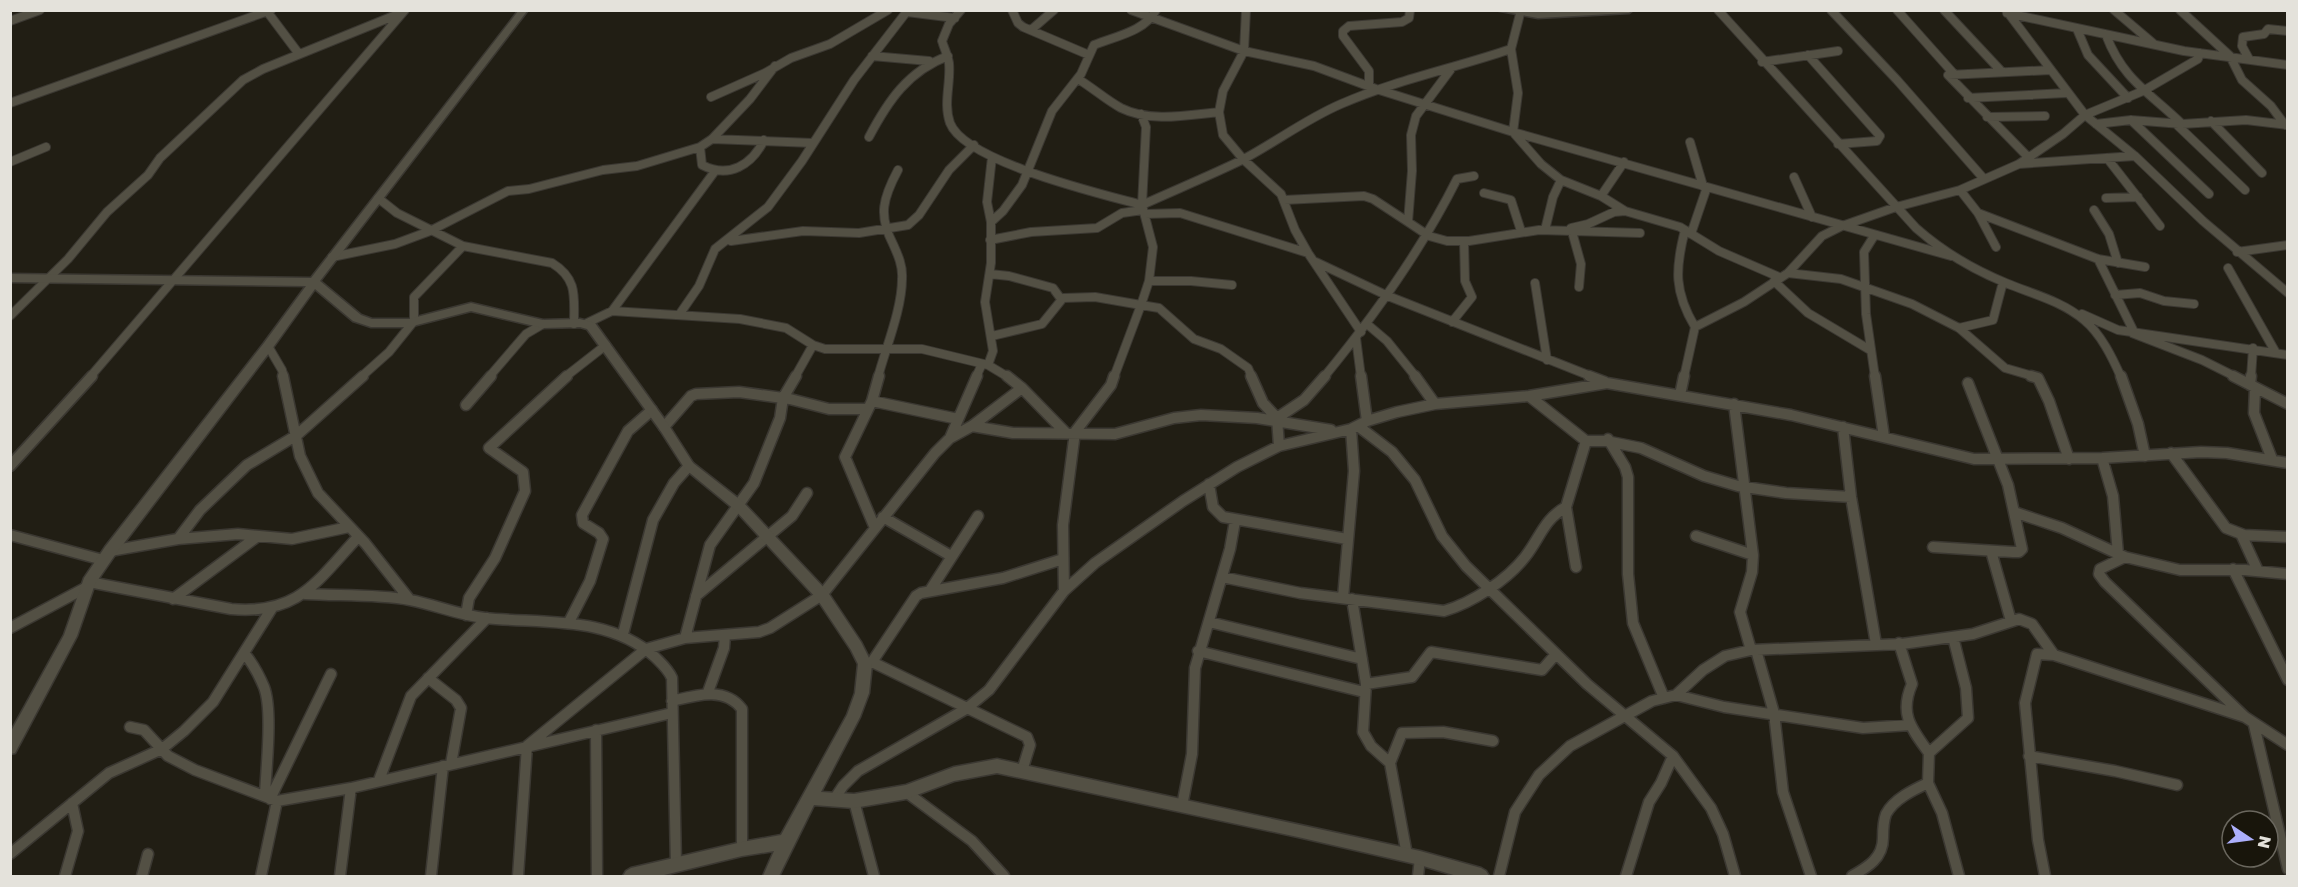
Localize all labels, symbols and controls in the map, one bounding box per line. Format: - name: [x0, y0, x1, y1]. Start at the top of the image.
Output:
- north arrow: [2220, 809, 2280, 869]
- text: N: [2254, 834, 2276, 851]

